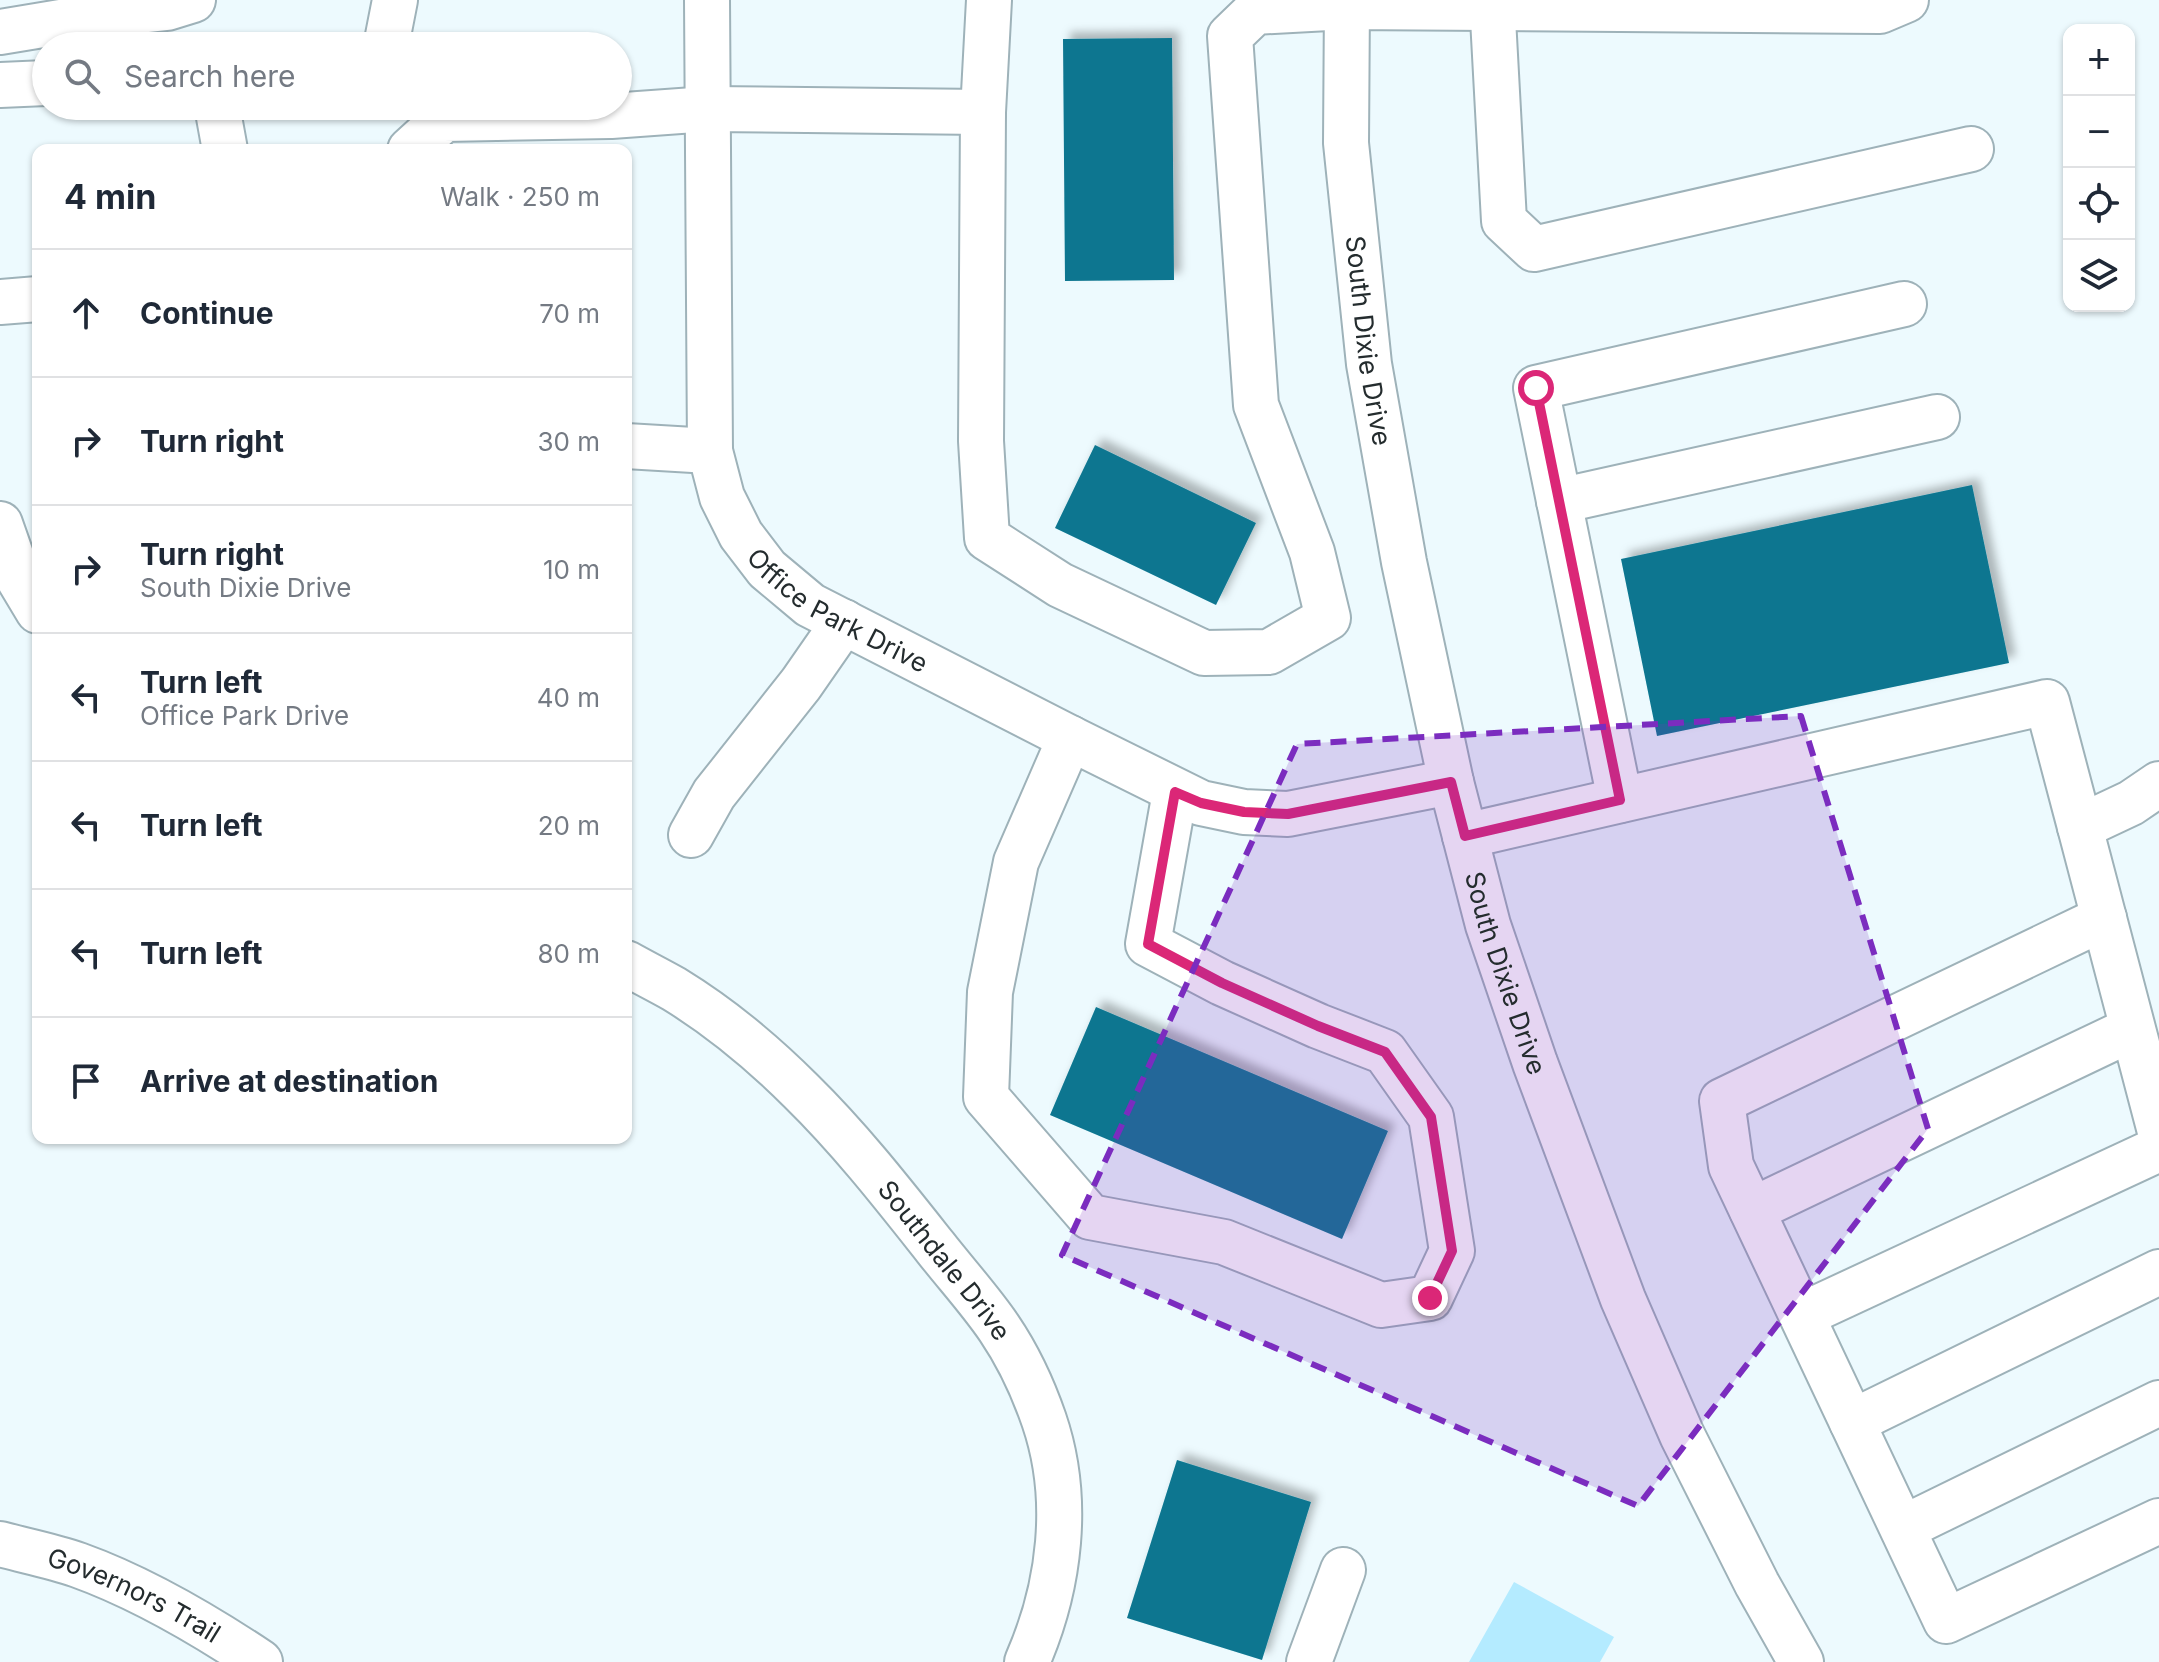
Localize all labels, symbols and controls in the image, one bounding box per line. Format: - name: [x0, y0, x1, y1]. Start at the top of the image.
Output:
- map controls: [2063, 24, 2135, 312]
- button: +: [2063, 24, 2135, 96]
- search box: [32, 32, 632, 120]
- icon: search: [60, 54, 104, 98]
- text: Search here: [124, 58, 296, 94]
- button: −: [2063, 96, 2135, 168]
- button: locate: [2063, 168, 2135, 240]
- text: 4 min: [64, 176, 156, 217]
- text: Walk · 250 m: [440, 181, 600, 212]
- street label: South Dixie Drive: [1340, 234, 1399, 448]
- button: layers: [2063, 240, 2135, 312]
- icon: ahead: [64, 291, 108, 335]
- text: Continue: [140, 295, 274, 331]
- text: 70 m: [539, 298, 600, 329]
- route start: [1518, 370, 1554, 406]
- icon: right: [64, 419, 108, 463]
- text: Turn right: [140, 423, 284, 459]
- text: 30 m: [537, 426, 600, 457]
- text: Turn right: [140, 536, 284, 572]
- street label: Office Park Drive: [741, 542, 933, 678]
- icon: right: [64, 547, 108, 591]
- text: 10 m: [543, 554, 600, 585]
- text: South Dixie Drive: [140, 572, 351, 603]
- text: Turn left: [140, 664, 262, 700]
- icon: left: [64, 675, 108, 719]
- text: 40 m: [537, 682, 600, 713]
- text: Office Park Drive: [140, 700, 349, 731]
- icon: left: [64, 803, 108, 847]
- text: Turn left: [140, 807, 262, 843]
- text: 20 m: [538, 810, 600, 841]
- street label: South Dixie Drive: [1459, 868, 1553, 1079]
- icon: left: [64, 931, 108, 975]
- text: Turn left: [140, 935, 262, 971]
- text: 80 m: [537, 938, 600, 969]
- icon: arrive: [64, 1059, 108, 1103]
- text: Arrive at destination: [140, 1063, 438, 1099]
- street label: Southdale Drive: [872, 1174, 1018, 1346]
- route end: [1412, 1280, 1448, 1316]
- street label: Governors Trail: [44, 1541, 227, 1648]

